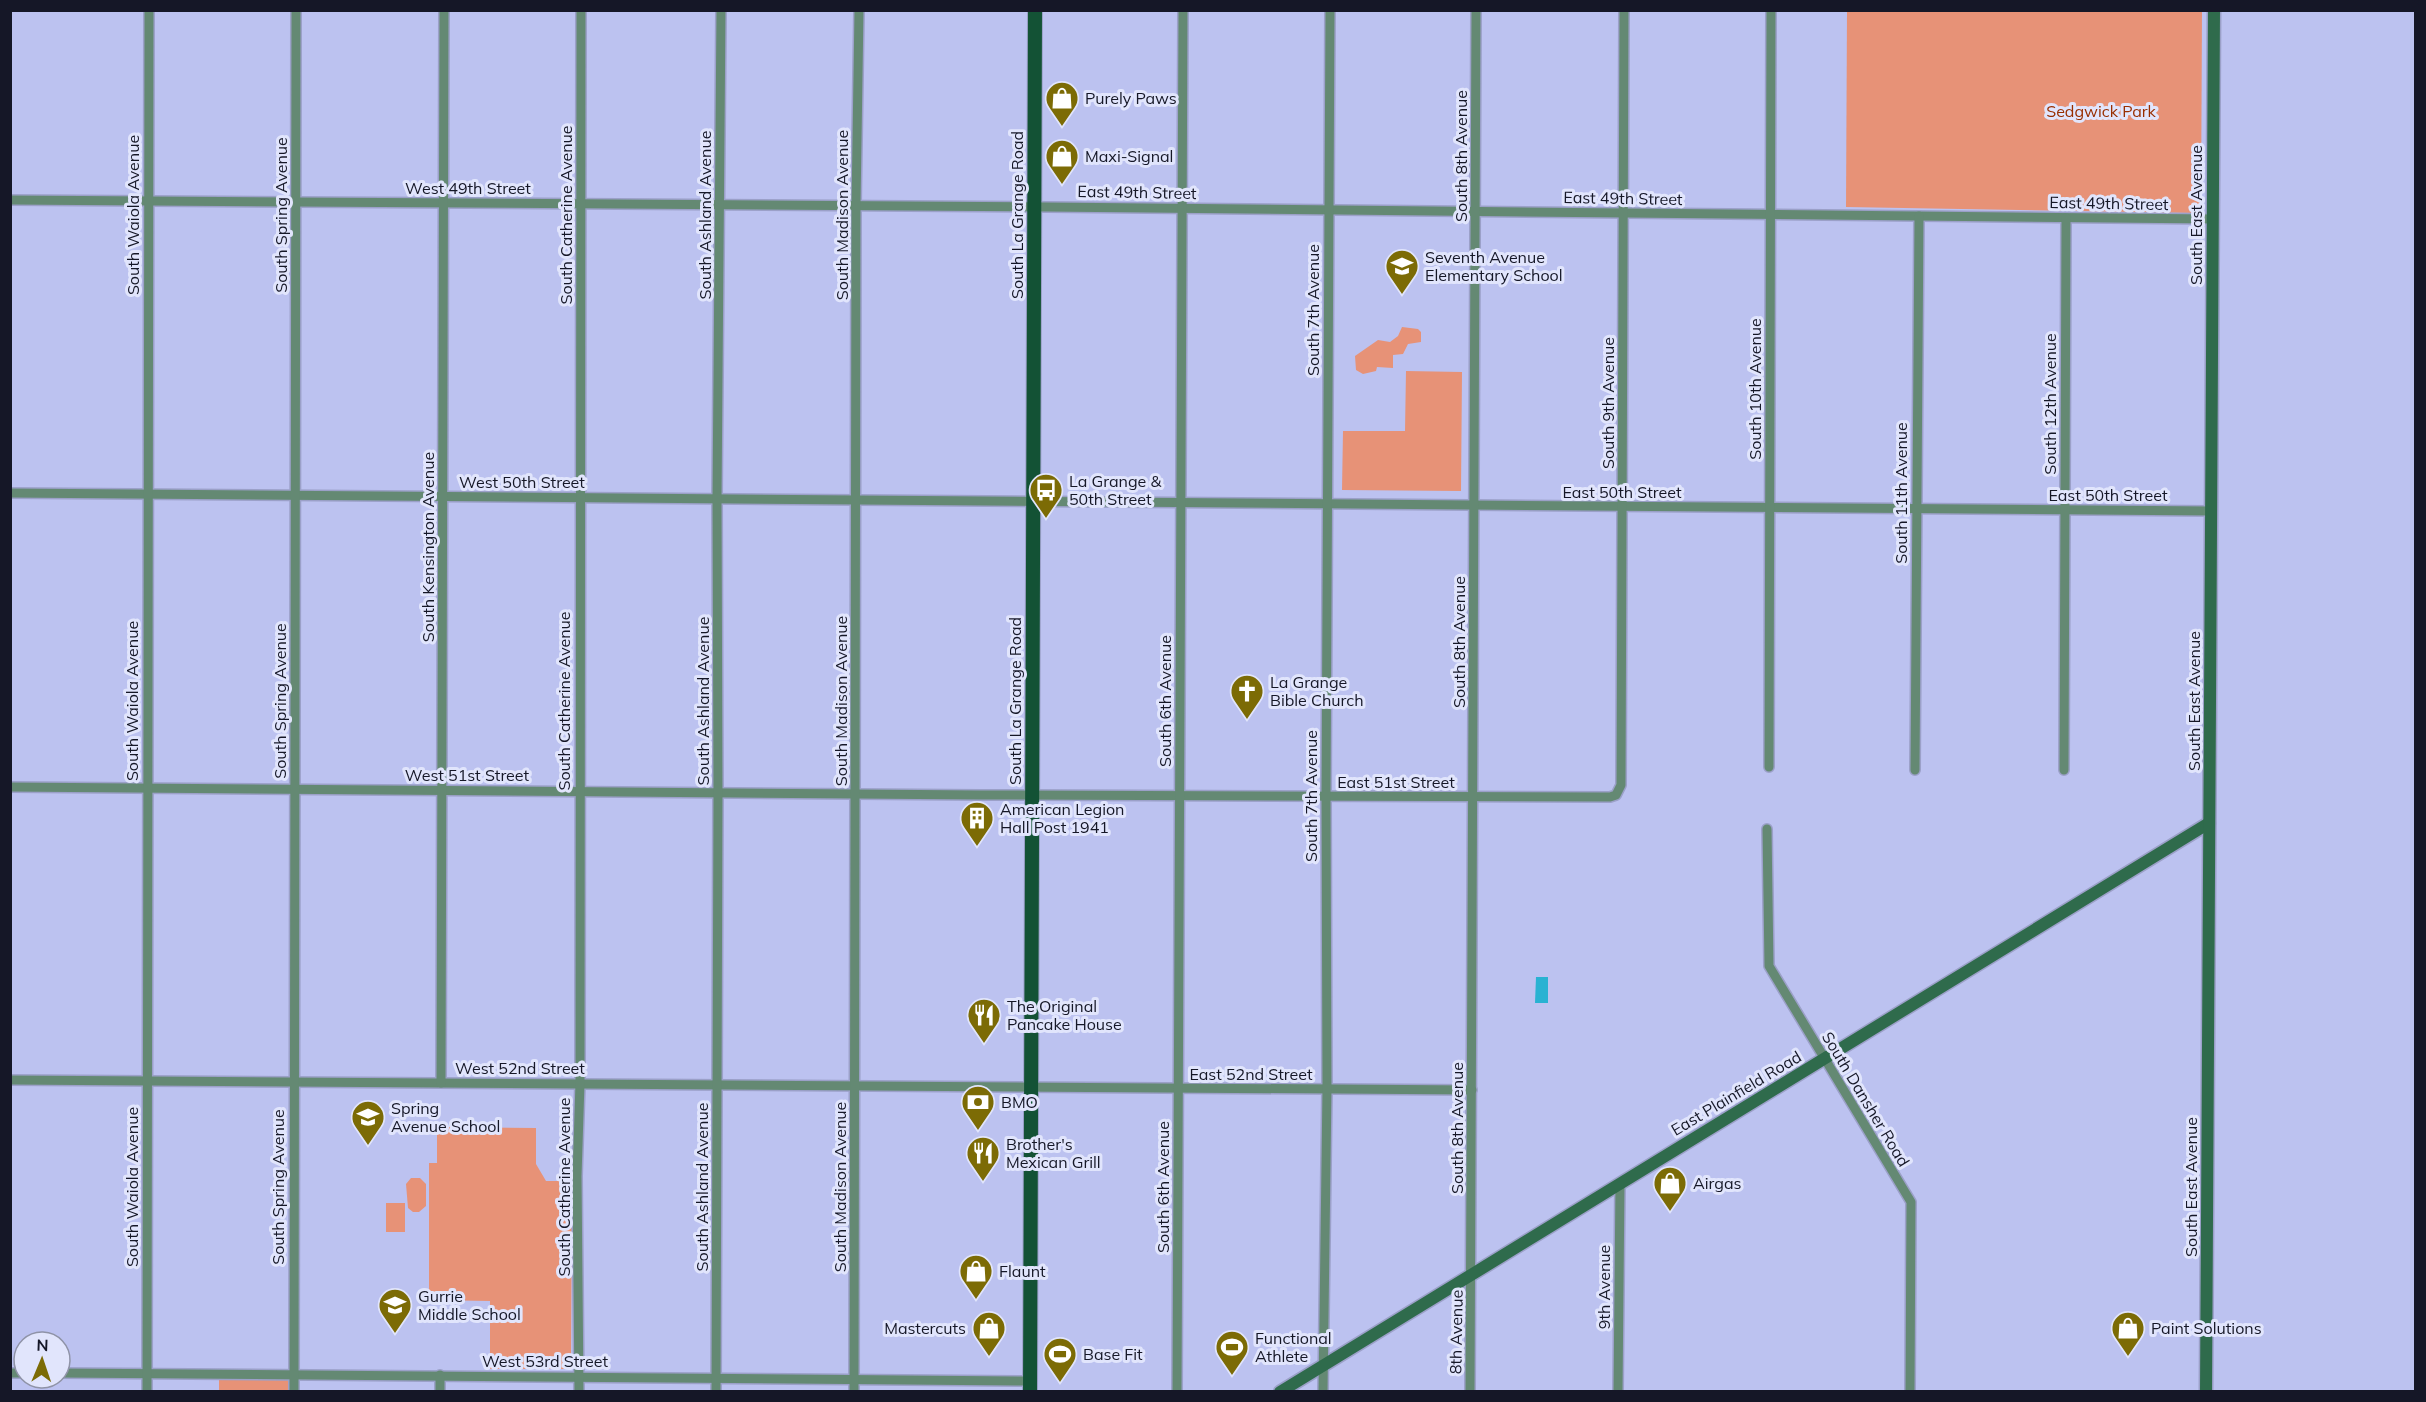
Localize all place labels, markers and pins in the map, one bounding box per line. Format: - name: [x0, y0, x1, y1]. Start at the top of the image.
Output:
- shop icon: Purely Paws: [1044, 80, 1080, 127]
- place label: Purely Paws: [1085, 88, 1177, 108]
- shop icon: Maxi-Signal: [1044, 138, 1080, 185]
- place label: Maxi-Signal: [1085, 146, 1173, 166]
- place label: Seventh Avenue Elementary School: [1425, 247, 1563, 285]
- school or university icon: Seventh Avenue Elementary School: [1384, 248, 1420, 295]
- place label: La Grange & 50th Street: [1069, 471, 1161, 509]
- bus stop icon: La Grange & 50th Street: [1028, 472, 1064, 519]
- place label: La Grange Bible Church: [1270, 672, 1364, 710]
- church icon: La Grange Bible Church: [1229, 673, 1265, 720]
- place label: American Legion Hall Post 1941: [1000, 799, 1124, 837]
- building icon: American Legion Hall Post 1941: [959, 800, 995, 847]
- place label: The Original Pancake House: [1007, 996, 1122, 1034]
- restaurant icon: The Original Pancake House: [966, 997, 1002, 1044]
- bank icon: BMO: [960, 1084, 996, 1131]
- place label: BMO: [1001, 1092, 1038, 1112]
- place label: Spring Avenue School: [391, 1098, 500, 1136]
- school or university icon: Spring Avenue School: [350, 1099, 386, 1146]
- place label: Brother's Mexican Grill: [1006, 1134, 1101, 1172]
- restaurant icon: Brother's Mexican Grill: [965, 1135, 1001, 1182]
- shop icon: Airgas: [1652, 1165, 1688, 1212]
- place label: Airgas: [1693, 1173, 1742, 1193]
- shop icon: Flaunt: [958, 1253, 994, 1300]
- place label: Flaunt: [999, 1261, 1046, 1281]
- place label: Gurrie Middle School: [418, 1286, 521, 1324]
- school or university icon: Gurrie Middle School: [377, 1287, 413, 1334]
- shop icon: Mastercuts: [971, 1310, 1007, 1357]
- shop icon: Paint Solutions: [2110, 1310, 2146, 1357]
- place label: Mastercuts: [884, 1318, 966, 1338]
- place label: Paint Solutions: [2151, 1318, 2262, 1338]
- place label: Functional Athlete: [1255, 1328, 1332, 1366]
- sports icon: Functional Athlete: [1214, 1329, 1250, 1376]
- sports icon: Base Fit: [1042, 1336, 1078, 1383]
- place label: Base Fit: [1083, 1344, 1143, 1364]

